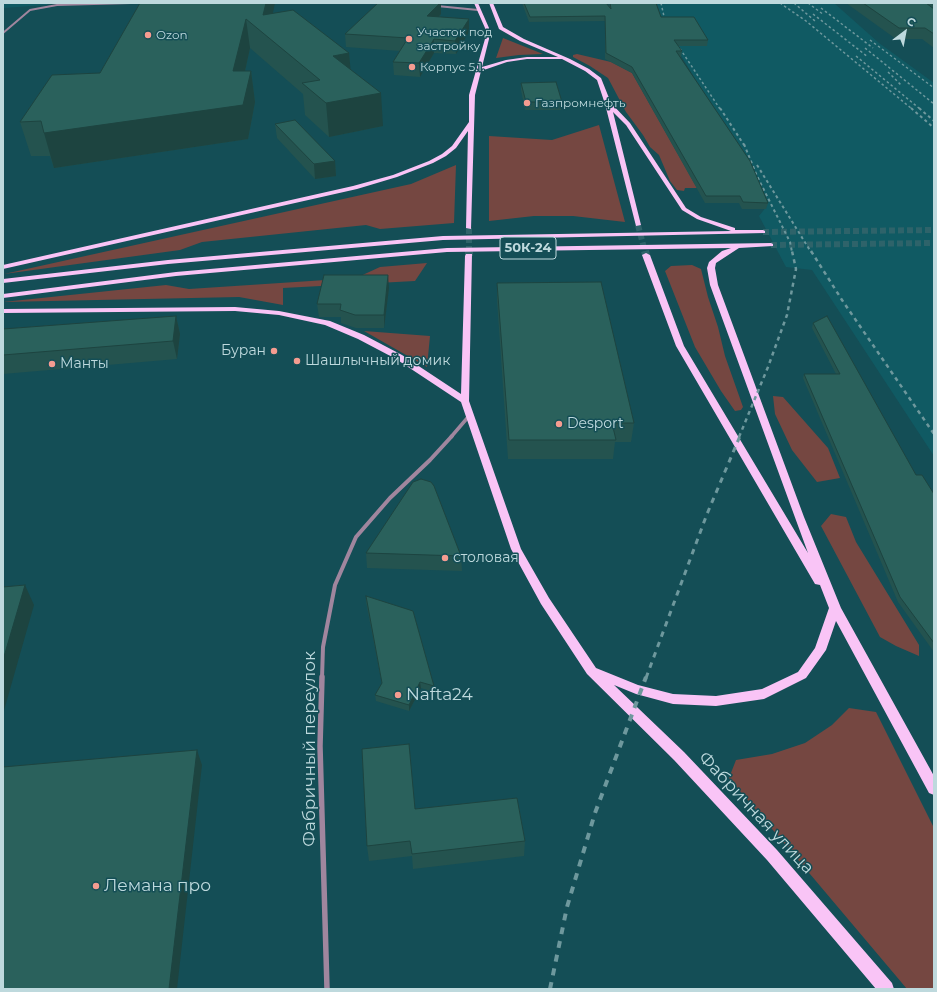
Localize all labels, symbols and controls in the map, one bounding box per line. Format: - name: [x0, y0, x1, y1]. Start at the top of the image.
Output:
- north arrow: [885, 12, 925, 52]
- text: С: [904, 14, 918, 30]
- place label: Участок под застройку: [417, 25, 492, 53]
- place label: Ozon: [156, 28, 188, 42]
- marker: Ozon: [143, 30, 153, 40]
- marker: Участок под застройку: [404, 34, 414, 44]
- place label: Корпус 5.1.: [420, 60, 484, 74]
- marker: Корпус 5.1.: [407, 62, 417, 72]
- place label: Газпромнефть: [535, 96, 625, 110]
- marker: Газпромнефть: [522, 98, 532, 108]
- road number: 50К-24: [500, 237, 556, 259]
- place label: Буран: [221, 343, 266, 359]
- marker: Буран: [269, 346, 279, 356]
- place label: Шашлычный домик: [305, 353, 450, 369]
- place label: Манты: [60, 356, 109, 372]
- marker: Шашлычный домик: [292, 356, 302, 366]
- marker: Манты: [47, 359, 57, 369]
- place label: Desport: [567, 416, 624, 432]
- marker: Desport: [554, 419, 564, 429]
- place label: столовая: [453, 550, 519, 566]
- marker: столовая: [440, 553, 450, 563]
- street label: Фабричный переулок: [300, 651, 320, 847]
- place label: Nafta24: [406, 685, 473, 705]
- marker: Nafta24: [393, 690, 403, 700]
- street label: Фабричная улица: [694, 748, 818, 878]
- place label: Лемана про: [104, 876, 211, 896]
- marker: Лемана про: [91, 881, 101, 891]

